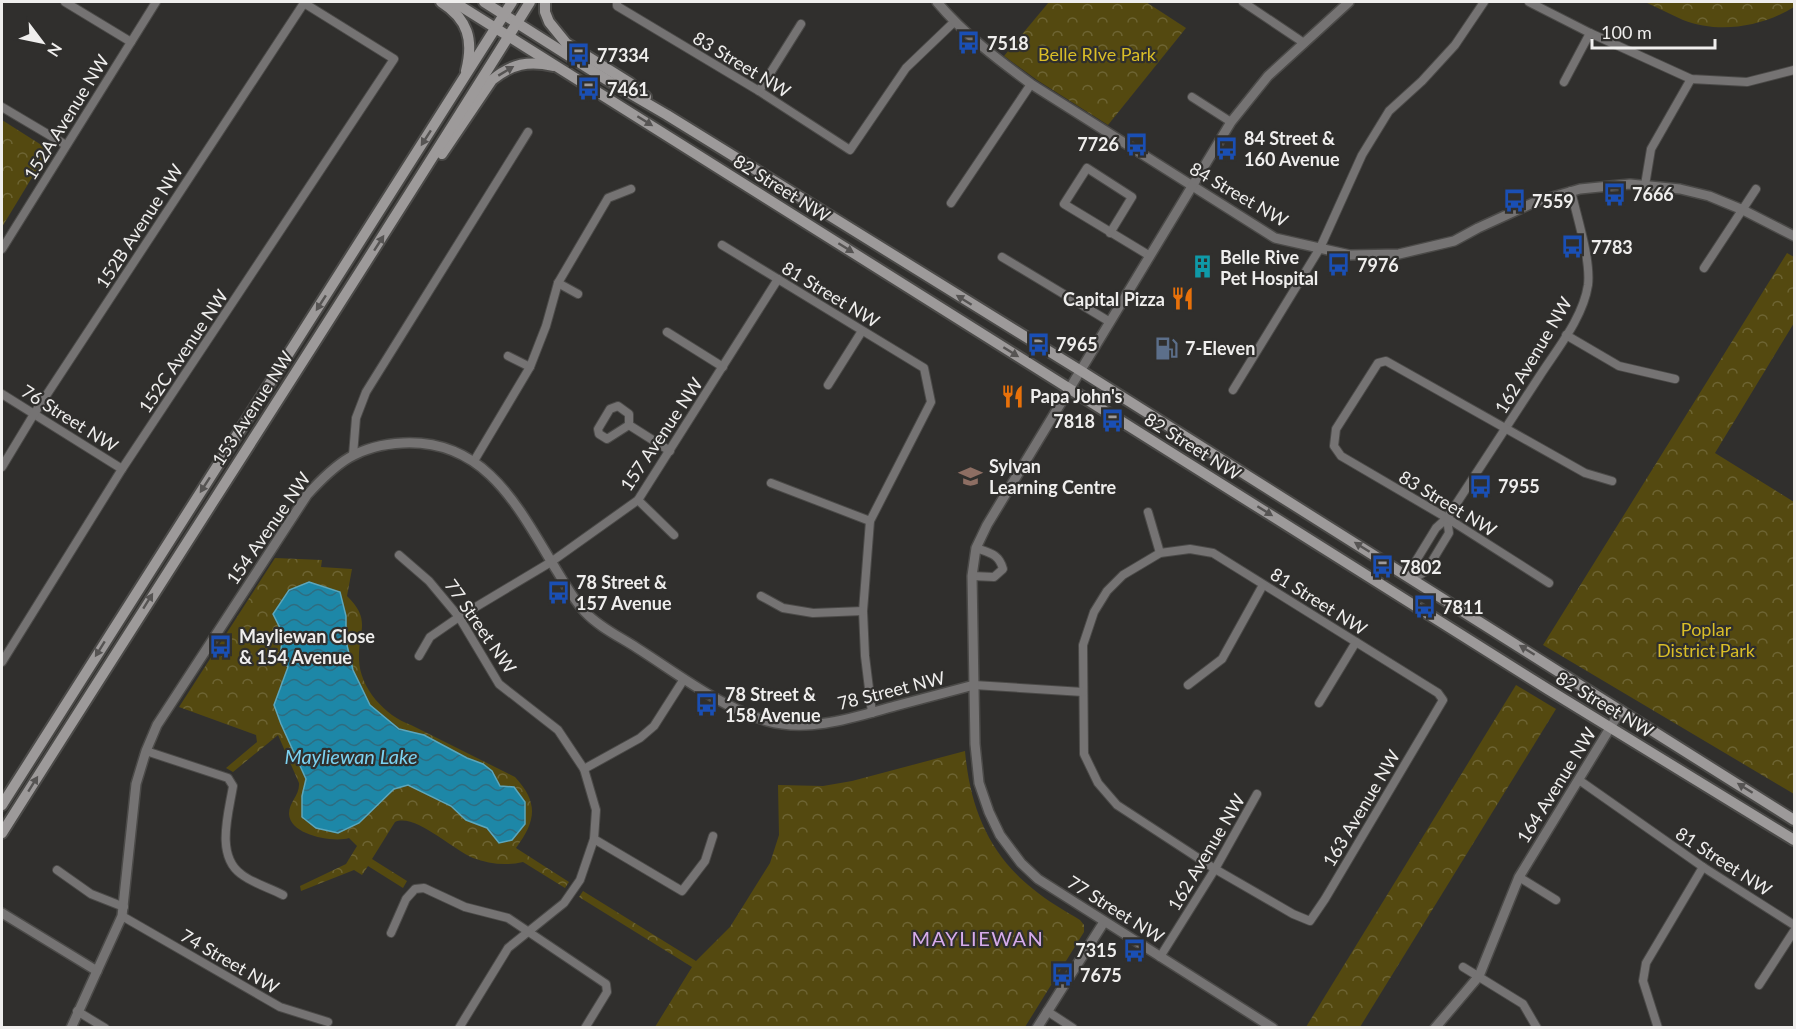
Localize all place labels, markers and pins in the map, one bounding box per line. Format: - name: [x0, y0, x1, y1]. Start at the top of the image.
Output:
- bus stop icon: 7518: [956, 30, 982, 56]
- place label: 7518: [987, 32, 1029, 54]
- bus stop icon: 77334: [566, 42, 592, 68]
- place label: 77334: [597, 44, 649, 66]
- bus stop icon: 7461: [576, 76, 602, 102]
- place label: 7461: [607, 78, 649, 100]
- place label: 84 Street & 160 Avenue: [1244, 127, 1340, 170]
- bus stop icon: 7726: [1124, 131, 1150, 157]
- place label: 7726: [1077, 133, 1119, 155]
- bus stop icon: 84 Street & 160 Avenue: [1213, 135, 1239, 161]
- bus stop icon: 7666: [1601, 181, 1627, 207]
- place label: 7666: [1632, 183, 1674, 205]
- bus stop icon: 7559: [1501, 188, 1527, 214]
- place label: 7559: [1532, 190, 1574, 212]
- bus stop icon: 7783: [1560, 234, 1586, 260]
- place label: 7783: [1591, 236, 1633, 258]
- place label: Belle Rive Pet Hospital: [1220, 246, 1318, 289]
- bus stop icon: 7976: [1326, 252, 1352, 278]
- building icon: Belle Rive Pet Hospital: [1189, 254, 1215, 280]
- place label: 7976: [1357, 254, 1399, 276]
- restaurant icon: Capital Pizza: [1170, 286, 1196, 312]
- place label: Capital Pizza: [1063, 288, 1165, 310]
- bus stop icon: 7965: [1025, 331, 1051, 357]
- place label: 7965: [1056, 333, 1098, 355]
- fuel station icon: 7-Eleven: [1154, 335, 1180, 361]
- place label: 7-Eleven: [1185, 337, 1255, 359]
- restaurant icon: Papa John's: [999, 383, 1025, 409]
- place label: Papa John's: [1030, 385, 1123, 407]
- bus stop icon: 7818: [1100, 408, 1126, 434]
- place label: 7818: [1053, 410, 1095, 432]
- place label: Sylvan Learning Centre: [989, 455, 1117, 498]
- school or university icon: Sylvan Learning Centre: [958, 463, 984, 489]
- bus stop icon: 7955: [1467, 473, 1493, 499]
- place label: 7955: [1498, 475, 1540, 497]
- bus stop icon: 7802: [1369, 554, 1395, 580]
- place label: 7802: [1400, 556, 1442, 578]
- place label: 78 Street & 157 Avenue: [576, 571, 672, 614]
- bus stop icon: 78 Street & 157 Avenue: [545, 579, 571, 605]
- bus stop icon: 7811: [1411, 594, 1437, 620]
- place label: 7811: [1442, 596, 1484, 618]
- place label: Mayliewan Close & 154 Avenue: [239, 625, 375, 668]
- bus stop icon: Mayliewan Close & 154 Avenue: [208, 633, 234, 659]
- place label: 78 Street & 158 Avenue: [725, 683, 821, 726]
- bus stop icon: 78 Street & 158 Avenue: [694, 691, 720, 717]
- bus stop icon: 7315: [1122, 937, 1148, 963]
- place label: 7315: [1075, 939, 1117, 961]
- bus stop icon: 7675: [1049, 962, 1075, 988]
- place label: 7675: [1080, 964, 1122, 986]

